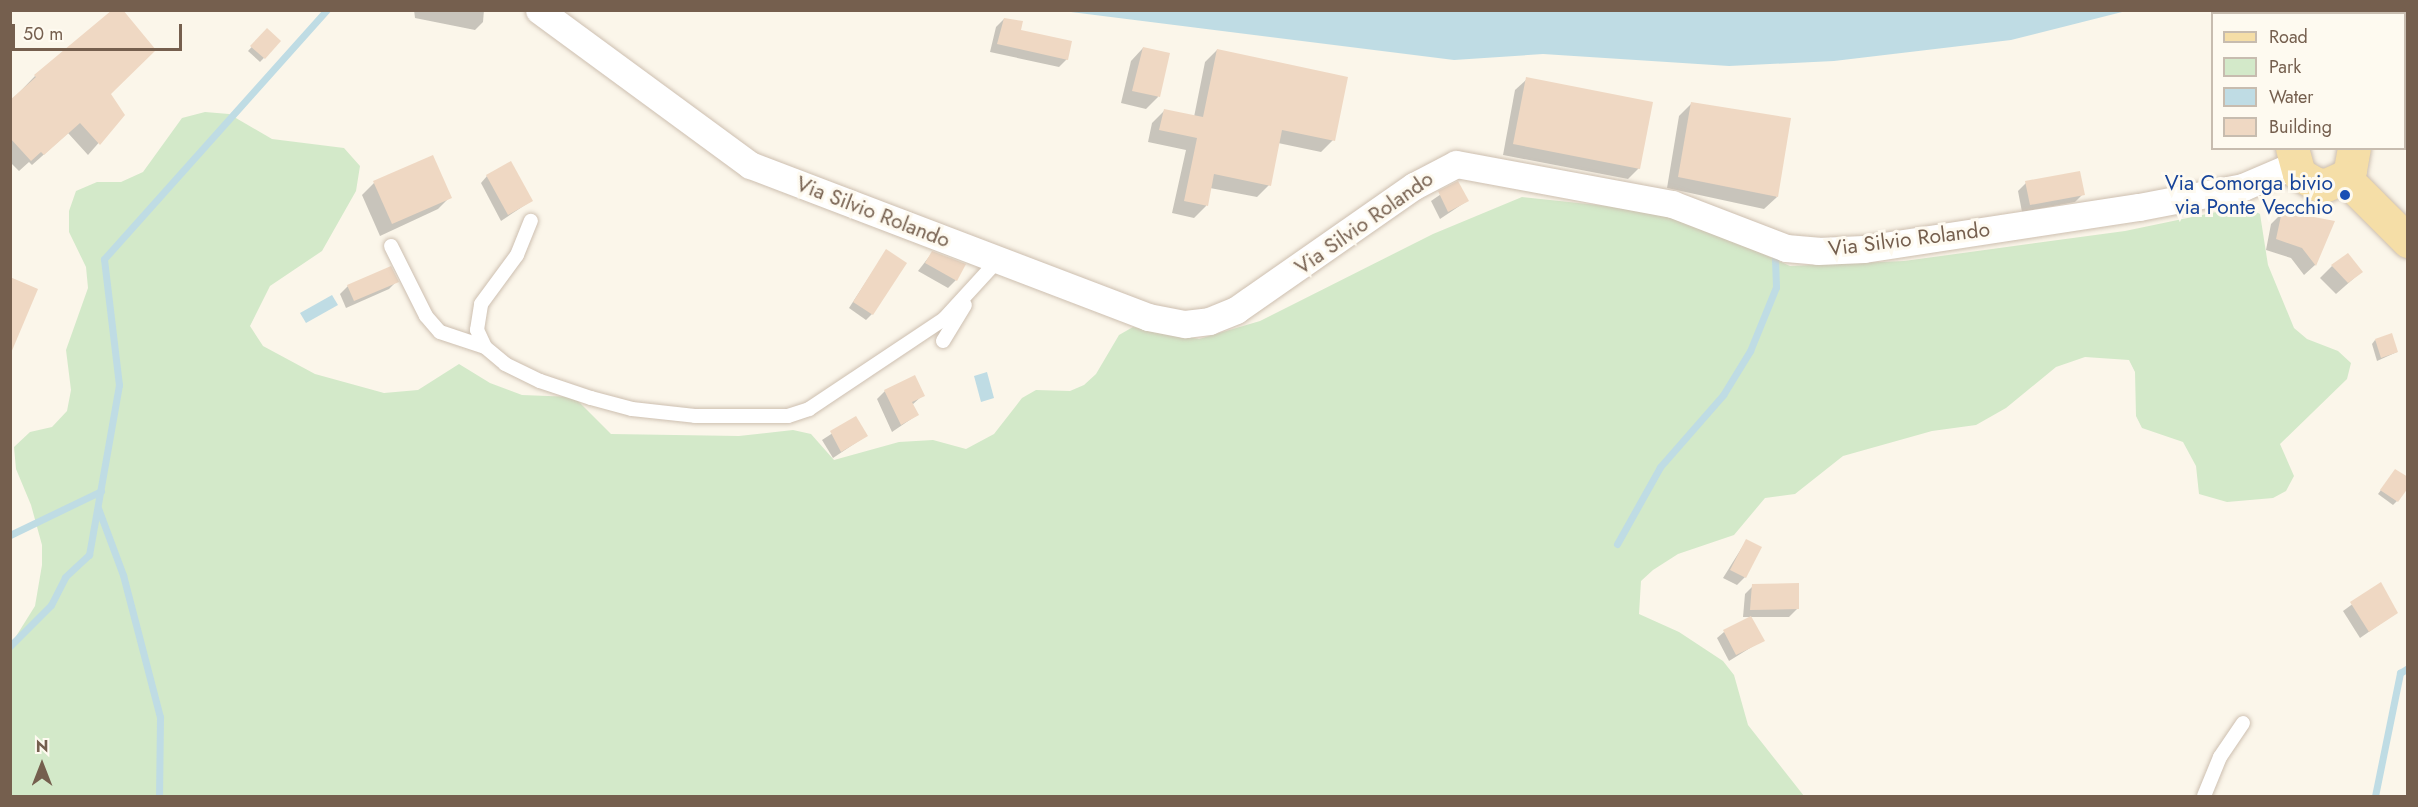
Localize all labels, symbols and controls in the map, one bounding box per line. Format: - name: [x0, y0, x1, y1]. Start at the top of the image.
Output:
- scale bar: [15, 12, 184, 50]
- legend: [2211, 12, 2406, 150]
- text: 50 m: [23, 21, 63, 47]
- text: Road: [2269, 24, 2308, 50]
- text: Park: [2269, 54, 2301, 80]
- text: Water: [2269, 84, 2313, 110]
- text: Building: [2269, 114, 2332, 140]
- street label: Via Silvio Rolando: [1290, 166, 1438, 280]
- place label: Via Comorga bivio via Ponte Vecchio: [2165, 170, 2333, 220]
- street label: Via Silvio Rolando: [793, 171, 953, 253]
- marker: Via Comorga bivio via Ponte Vecchio: [2338, 188, 2352, 202]
- street label: Via Silvio Rolando: [1827, 217, 1991, 261]
- north arrow: [12, 735, 72, 795]
- text: N: [36, 735, 48, 758]

